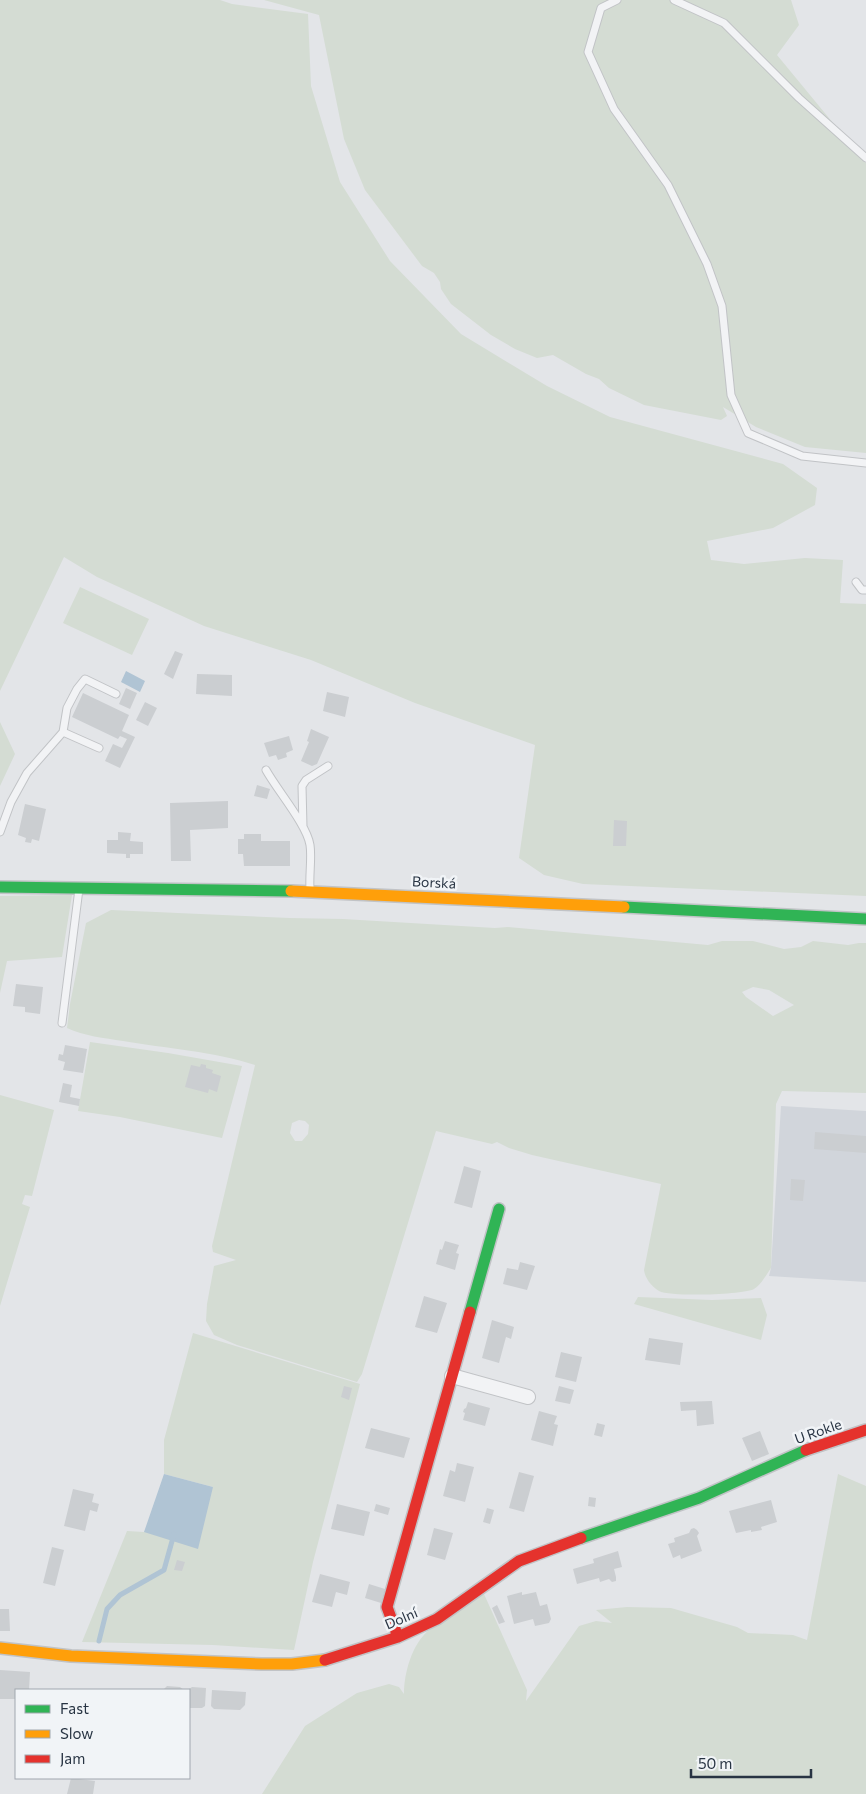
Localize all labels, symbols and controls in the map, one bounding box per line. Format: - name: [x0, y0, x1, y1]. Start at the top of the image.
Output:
- street label: Borská: [412, 872, 456, 892]
- street label: U Rokle: [792, 1415, 844, 1447]
- street label: Dolní: [382, 1603, 420, 1632]
- legend: [15, 1689, 190, 1779]
- text: Fast: [60, 1699, 89, 1717]
- text: Slow: [60, 1724, 93, 1742]
- scale bar: [691, 1746, 811, 1778]
- text: Jam: [60, 1749, 85, 1767]
- text: 50 m: [698, 1754, 732, 1772]

